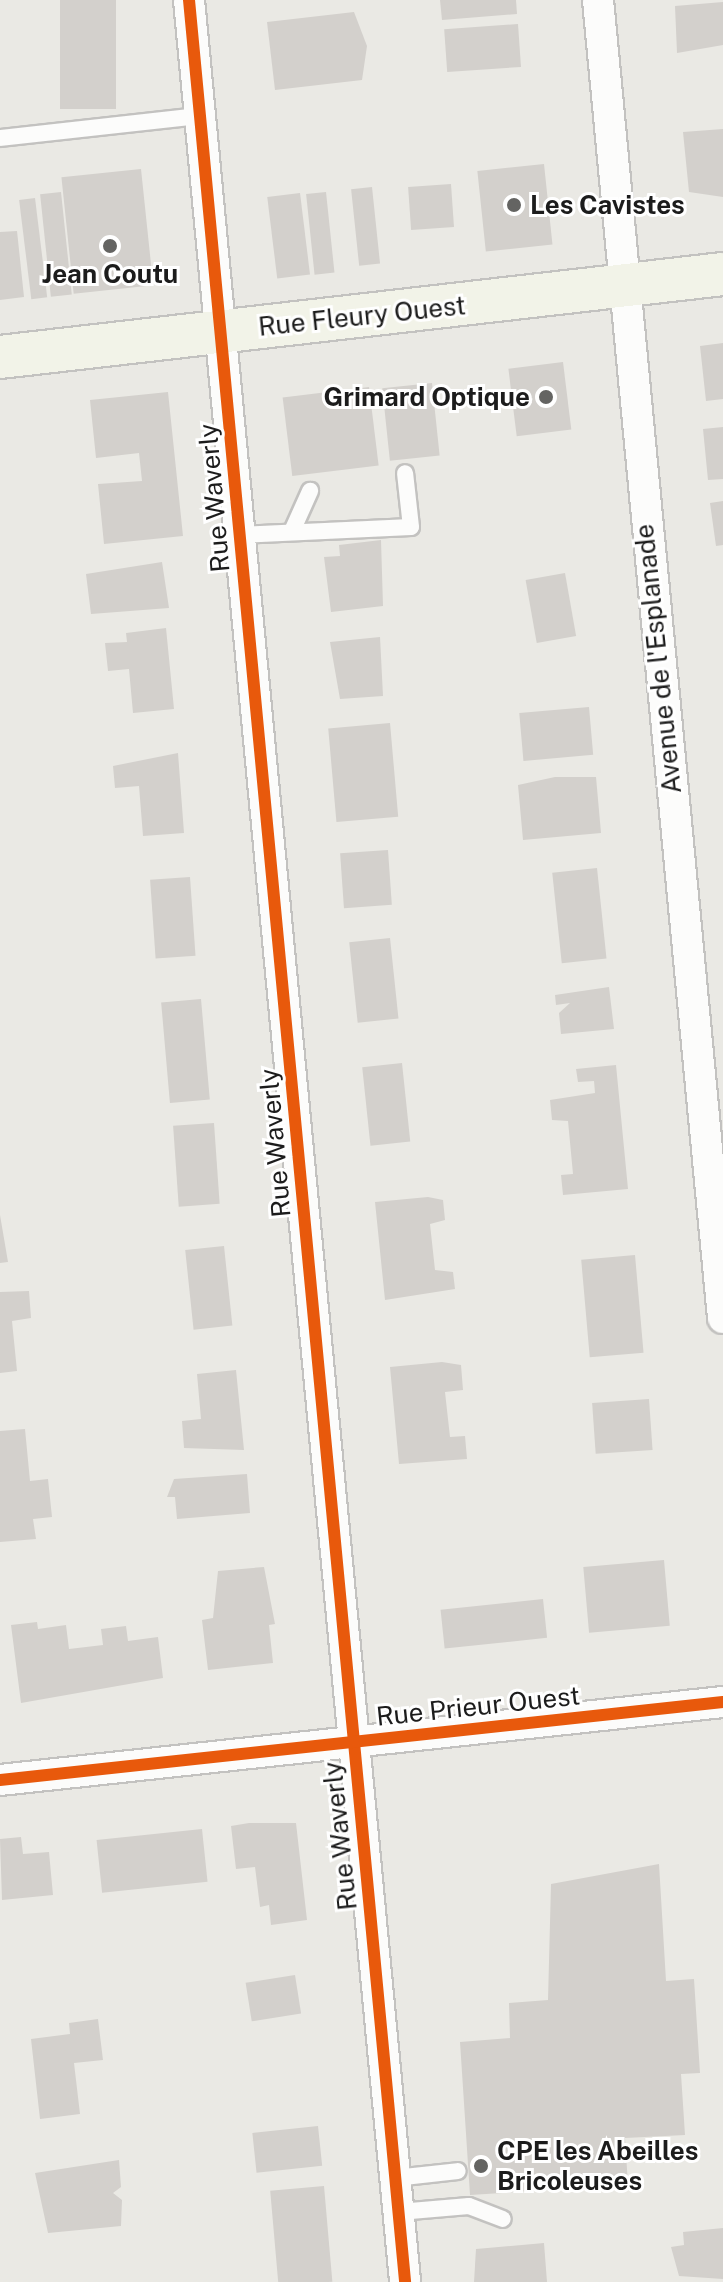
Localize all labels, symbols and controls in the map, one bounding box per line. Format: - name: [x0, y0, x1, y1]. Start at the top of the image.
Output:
- place label: Les Cavistes: [530, 189, 685, 221]
- marker: Les Cavistes: [505, 196, 523, 214]
- marker: Jean Coutu: [101, 237, 119, 255]
- place label: Jean Coutu: [42, 258, 178, 290]
- street label: Rue Fleury Ouest: [257, 290, 467, 342]
- place label: Grimard Optique: [323, 381, 530, 413]
- marker: Grimard Optique: [537, 388, 555, 406]
- street label: Rue Waverly: [192, 422, 236, 574]
- street label: Avenue de l'Esplanade: [628, 522, 688, 796]
- street label: Rue Waverly: [253, 1067, 297, 1219]
- street label: Rue Prieur Ouest: [374, 1680, 582, 1732]
- street label: Rue Waverly: [317, 1760, 363, 1912]
- place label: CPE les Abeilles Bricoleuses: [497, 2135, 699, 2196]
- marker: CPE les Abeilles Bricoleuses: [472, 2157, 490, 2175]

